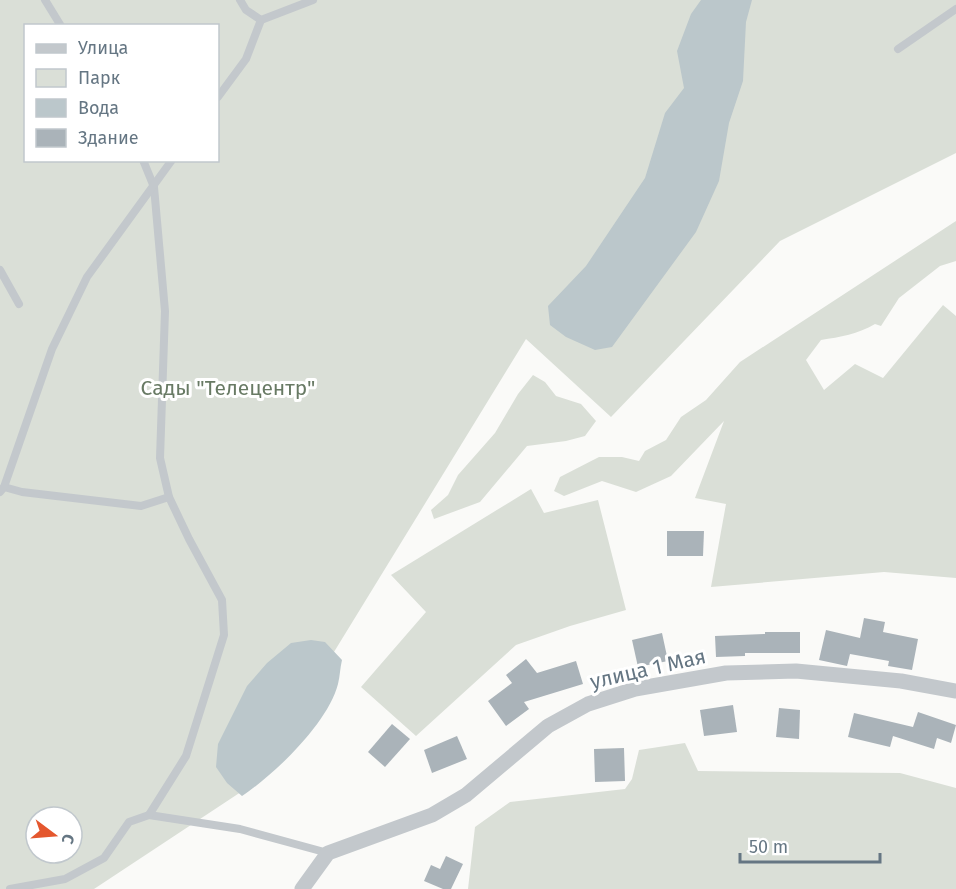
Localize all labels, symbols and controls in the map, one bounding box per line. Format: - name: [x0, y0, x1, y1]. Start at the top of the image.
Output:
- legend: [24, 24, 219, 162]
- text: Улица: [78, 37, 128, 59]
- text: Парк: [78, 67, 121, 89]
- text: Вода: [78, 97, 119, 119]
- text: Здание: [78, 127, 139, 149]
- park label: Сады "Телецентр": [141, 375, 315, 401]
- street label: улица 1 Мая: [588, 643, 708, 695]
- north arrow: [24, 805, 84, 865]
- scale bar: [740, 826, 880, 864]
- text: С: [57, 832, 78, 847]
- text: 50 m: [749, 836, 788, 858]

